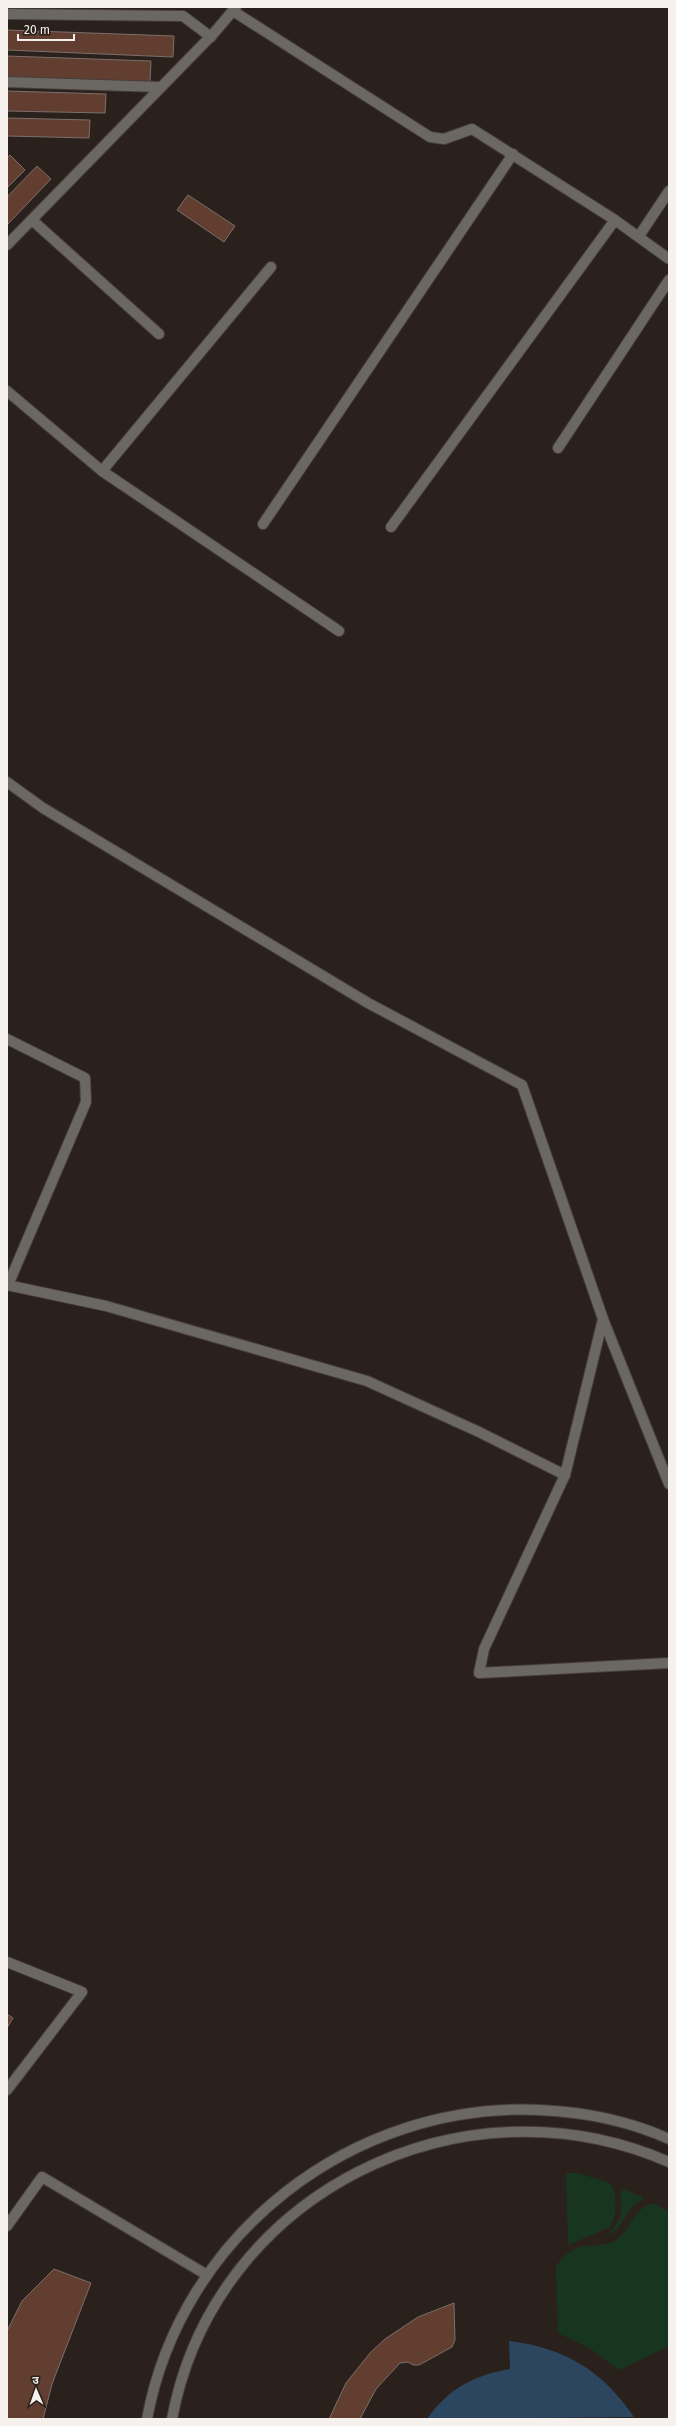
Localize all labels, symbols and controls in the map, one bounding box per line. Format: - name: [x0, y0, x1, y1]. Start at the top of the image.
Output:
- scale bar: [18, 16, 74, 42]
- text: 20 m: [24, 23, 50, 37]
- north arrow: [16, 2370, 56, 2410]
- text: उ: [32, 2374, 40, 2387]

